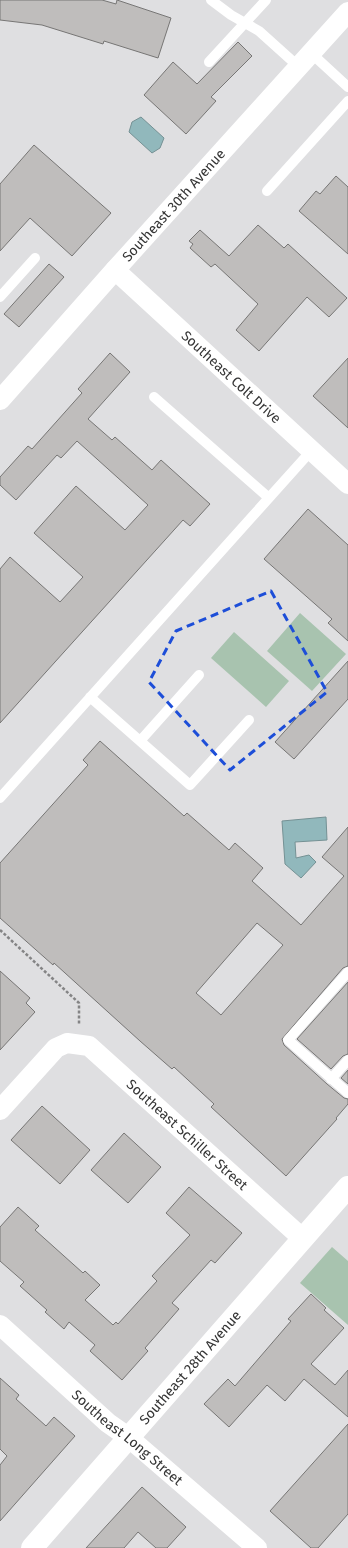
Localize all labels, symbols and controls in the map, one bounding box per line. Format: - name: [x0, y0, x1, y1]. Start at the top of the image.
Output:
- street label: Southeast 30th Avenue: [118, 145, 229, 265]
- street label: Southeast Colt Drive: [178, 327, 285, 427]
- street label: Southeast Schiller Street: [123, 1076, 252, 1194]
- street label: Southeast 28th Avenue: [136, 1307, 244, 1428]
- street label: Southeast Long Street: [68, 1386, 187, 1489]

